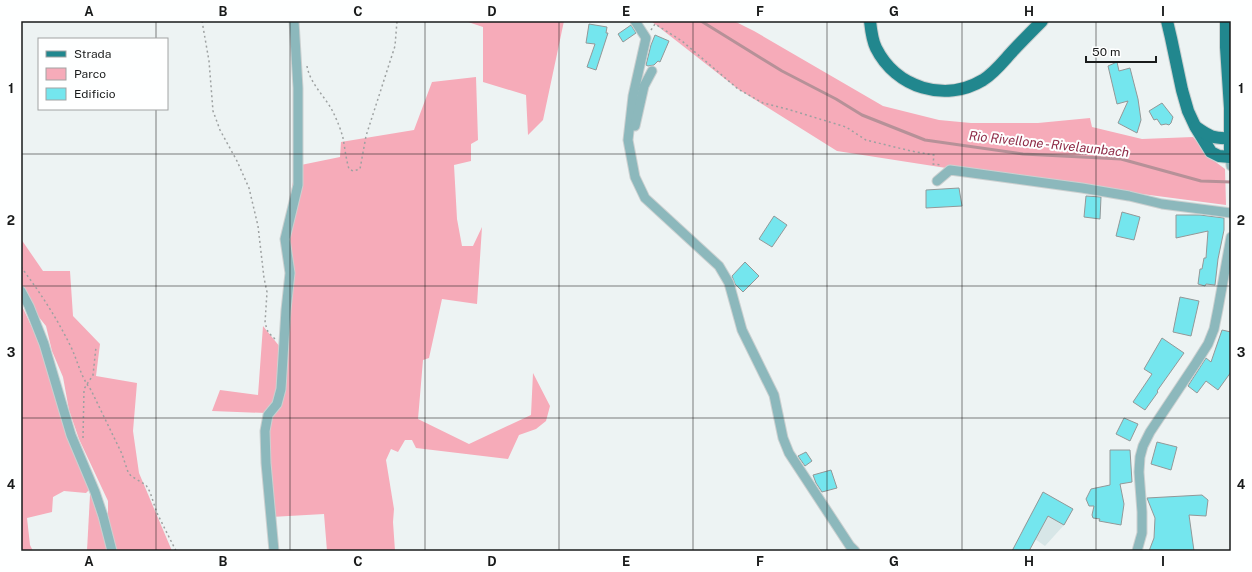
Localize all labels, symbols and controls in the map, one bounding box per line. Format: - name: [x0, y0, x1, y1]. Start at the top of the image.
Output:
- text: A: [84, 4, 94, 19]
- text: B: [219, 4, 228, 19]
- text: C: [353, 4, 363, 19]
- text: D: [487, 4, 497, 19]
- text: E: [622, 4, 630, 19]
- text: F: [756, 4, 764, 19]
- text: G: [889, 4, 899, 19]
- text: H: [1024, 4, 1034, 19]
- text: I: [1161, 4, 1165, 19]
- legend: [38, 38, 168, 110]
- scale bar: [1086, 38, 1156, 64]
- text: 50 m: [1092, 45, 1120, 59]
- text: Strada: [74, 47, 111, 61]
- text: Parco: [74, 67, 106, 81]
- text: 1: [8, 81, 14, 96]
- text: 1: [1238, 81, 1244, 96]
- text: Edificio: [74, 87, 116, 101]
- water label: Rio Rivellone - Rivelaunbach: [968, 128, 1130, 160]
- text: 2: [7, 213, 15, 228]
- text: 2: [1237, 213, 1245, 228]
- text: 3: [7, 345, 16, 360]
- text: 3: [1237, 345, 1246, 360]
- text: 4: [7, 477, 16, 492]
- text: 4: [1237, 477, 1246, 492]
- text: A: [84, 554, 94, 569]
- text: B: [219, 554, 228, 569]
- text: C: [353, 554, 363, 569]
- text: D: [487, 554, 497, 569]
- text: E: [622, 554, 630, 569]
- text: F: [756, 554, 764, 569]
- text: G: [889, 554, 899, 569]
- text: H: [1024, 554, 1034, 569]
- text: I: [1161, 554, 1165, 569]

